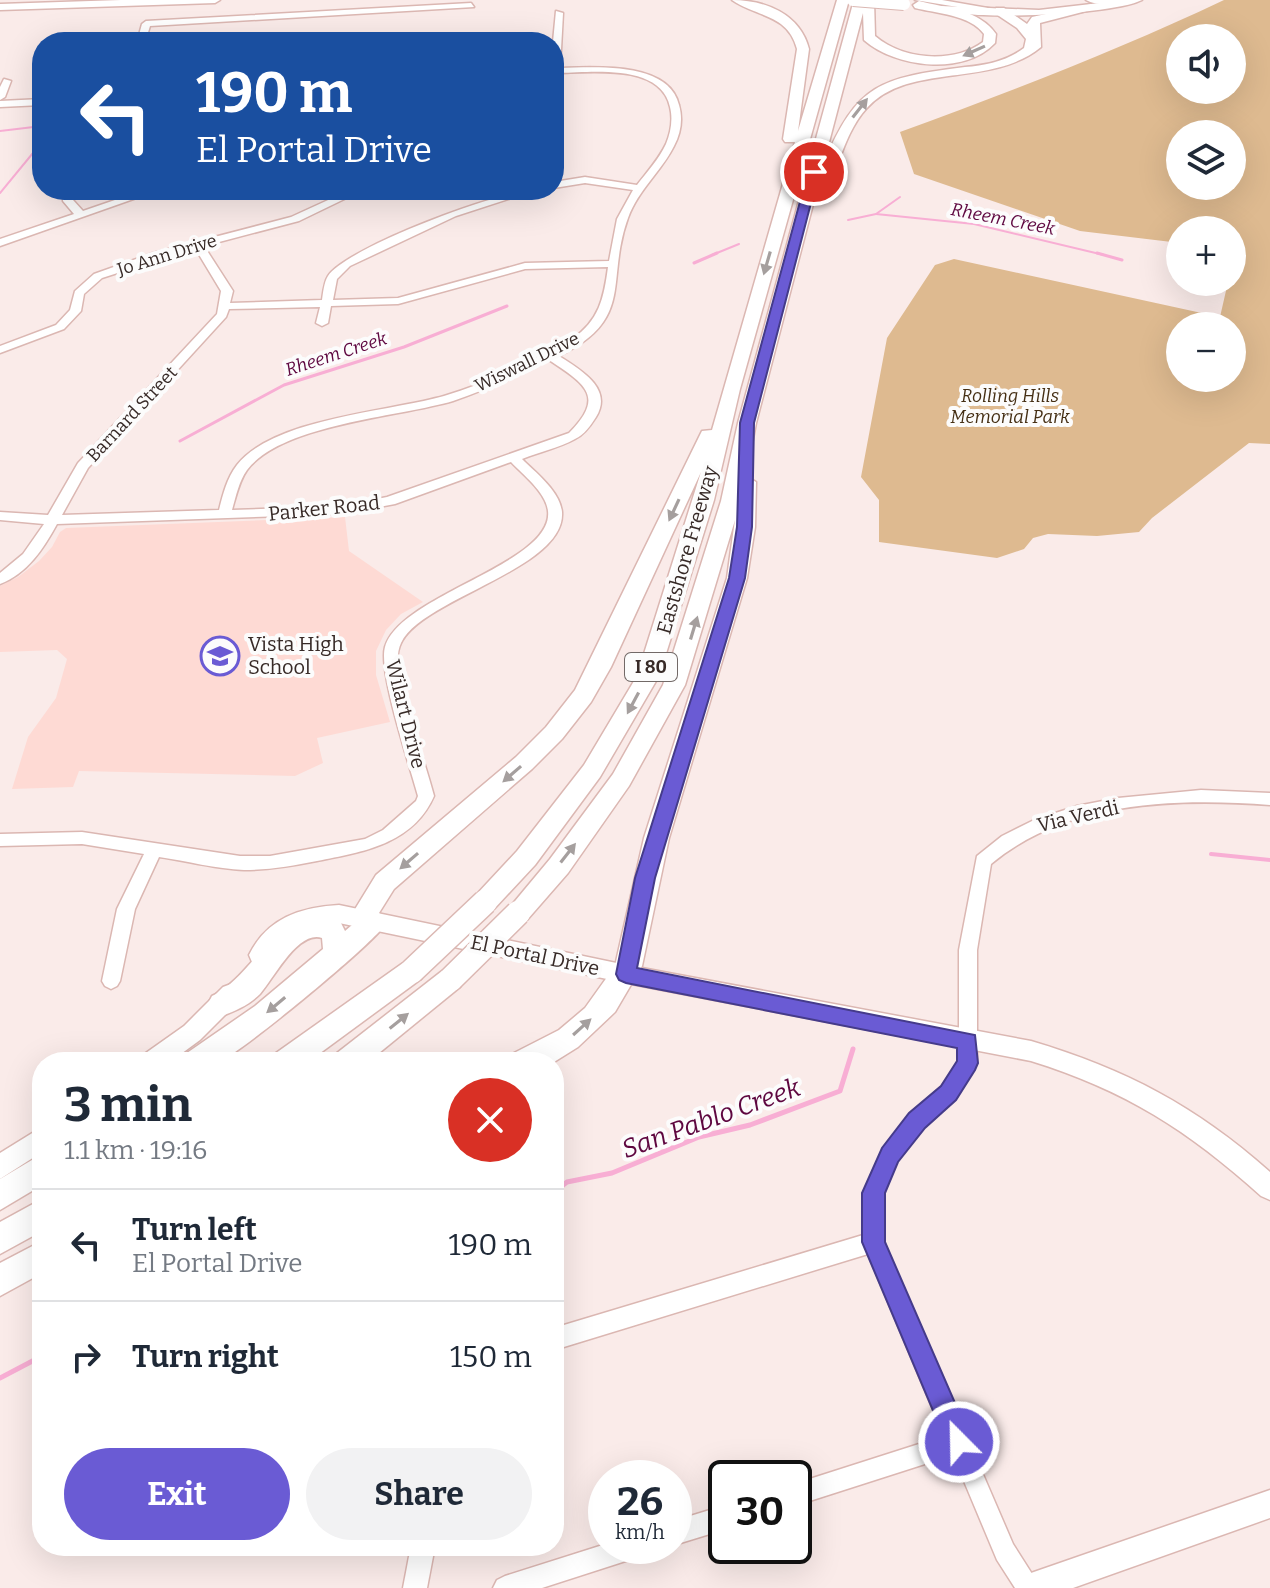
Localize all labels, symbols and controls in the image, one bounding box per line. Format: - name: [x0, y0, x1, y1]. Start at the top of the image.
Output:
- map controls: [1166, 24, 1246, 392]
- button: sound: [1166, 24, 1246, 104]
- one-way arrow: [963, 45, 986, 58]
- text: 190 m: [196, 60, 352, 127]
- icon: left: [64, 64, 168, 168]
- one-way arrow: [852, 98, 868, 118]
- button: layers: [1166, 120, 1246, 200]
- text: El Portal Drive: [196, 128, 432, 172]
- pin: [780, 138, 848, 206]
- icon: arrive: [792, 150, 836, 194]
- water label: Rheem Creek: [949, 198, 1057, 240]
- button: +: [1166, 216, 1246, 296]
- street label: Jo Ann Drive: [114, 229, 219, 281]
- one-way arrow: [760, 252, 773, 276]
- button: −: [1166, 312, 1246, 392]
- water label: Rheem Creek: [282, 327, 390, 381]
- street label: Wiswall Drive: [471, 327, 583, 397]
- street label: Barnard Street: [82, 361, 182, 466]
- park label: Rolling Hills Memorial Park: [950, 385, 1070, 428]
- street label: Eastshore Freeway: [652, 463, 723, 637]
- street label: Parker Road: [267, 490, 381, 526]
- one-way arrow: [667, 498, 681, 522]
- one-way arrow: [688, 615, 701, 639]
- place label: Vista High School: [248, 632, 344, 679]
- school or university icon: Vista High School: [199, 635, 241, 677]
- road number: I 80: [625, 653, 677, 681]
- street label: Wilart Drive: [381, 657, 431, 771]
- one-way arrow: [626, 692, 640, 714]
- one-way arrow: [502, 765, 522, 782]
- street label: Via Verdi: [1035, 795, 1121, 837]
- one-way arrow: [560, 843, 576, 863]
- one-way arrow: [399, 852, 419, 869]
- street label: El Portal Drive: [468, 930, 602, 980]
- one-way arrow: [266, 996, 286, 1013]
- one-way arrow: [389, 1013, 409, 1030]
- one-way arrow: [573, 1018, 592, 1036]
- water label: San Pablo Creek: [618, 1071, 806, 1165]
- text: 3 min: [64, 1076, 192, 1134]
- button: close: [448, 1078, 532, 1162]
- text: 1.1 km · 19:16: [64, 1135, 207, 1166]
- text: Turn left: [132, 1212, 257, 1248]
- icon: left: [64, 1223, 108, 1267]
- text: 190 m: [448, 1227, 532, 1263]
- text: El Portal Drive: [132, 1248, 302, 1279]
- icon: right: [64, 1335, 108, 1379]
- text: Turn right: [132, 1339, 279, 1375]
- text: 150 m: [450, 1339, 532, 1375]
- position arrow: [917, 1400, 1001, 1484]
- button: Exit: [64, 1448, 290, 1540]
- button: Share: [306, 1448, 532, 1540]
- speed limit sign: 30: [708, 1460, 812, 1564]
- text: 26: [617, 1478, 663, 1526]
- text: km/h: [615, 1520, 665, 1544]

